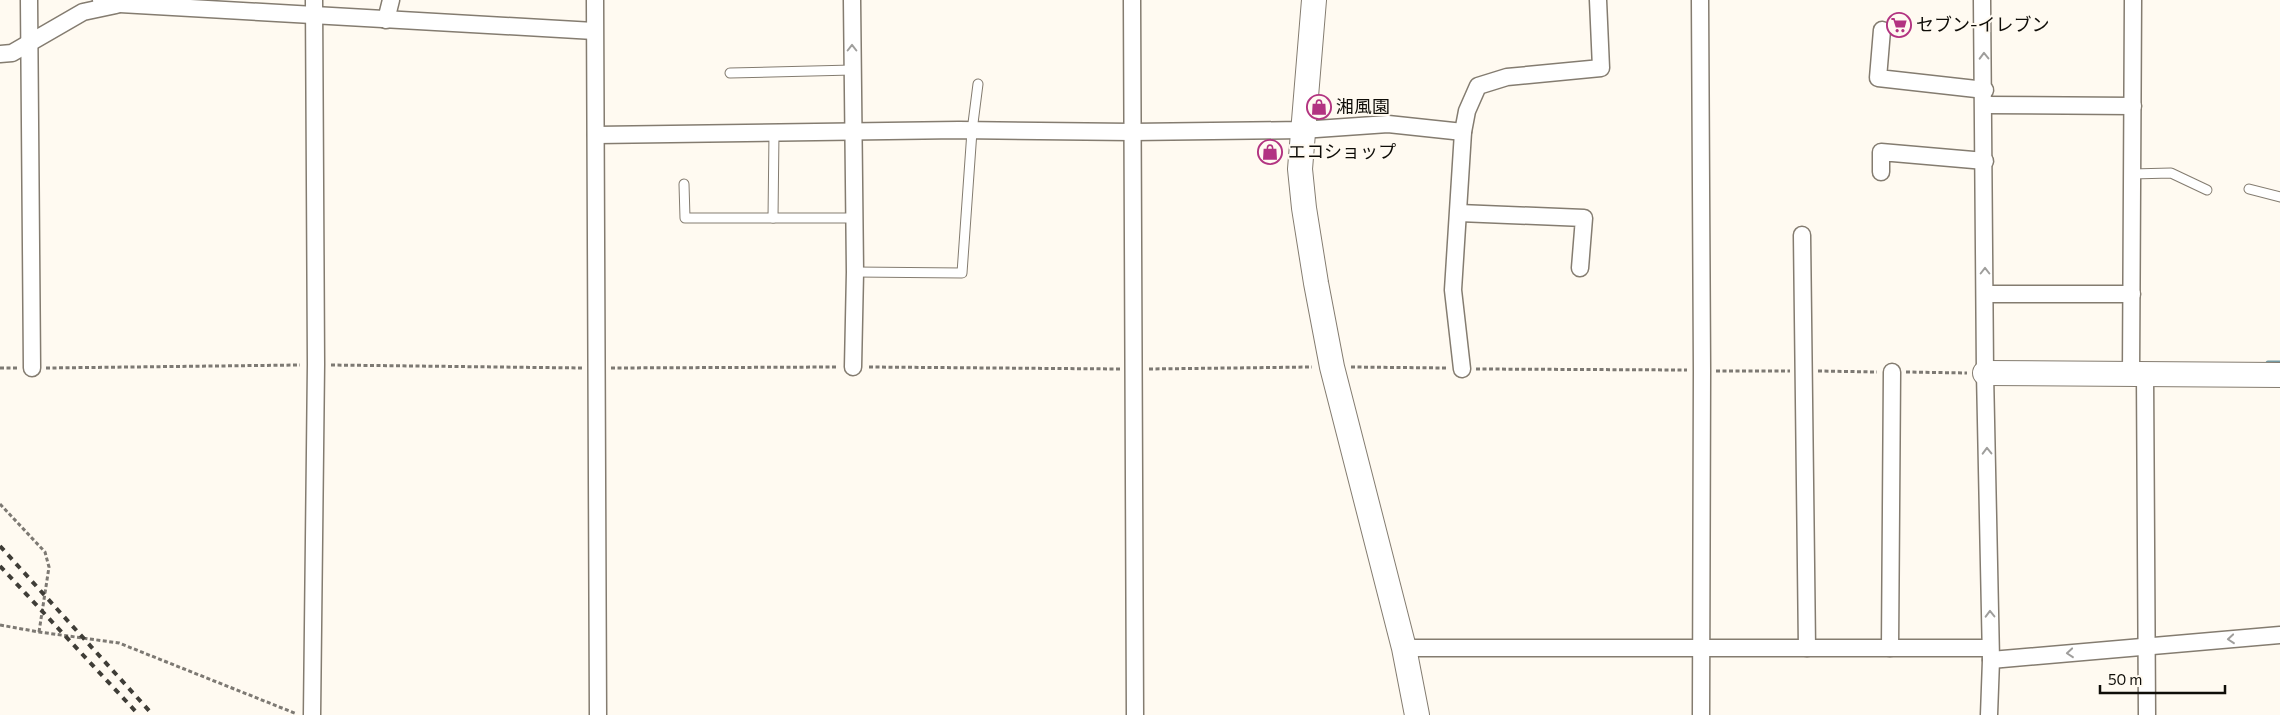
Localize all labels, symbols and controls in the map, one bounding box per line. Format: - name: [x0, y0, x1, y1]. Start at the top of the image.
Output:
- supermarket icon: セブン-イレブン: [1886, 12, 1912, 38]
- place label: セブン-イレブン: [1916, 13, 2050, 35]
- one-way arrow: [847, 44, 857, 52]
- one-way arrow: [1979, 52, 1989, 60]
- shop icon: 湘風園: [1306, 94, 1332, 120]
- place label: 湘風園: [1336, 95, 1390, 117]
- shop icon: エコショップ: [1257, 139, 1283, 165]
- place label: エコショップ: [1288, 140, 1396, 162]
- one-way arrow: [1980, 267, 1990, 275]
- one-way arrow: [1982, 447, 1992, 455]
- one-way arrow: [1985, 610, 1995, 618]
- one-way arrow: [2227, 633, 2235, 644]
- one-way arrow: [2065, 647, 2073, 658]
- scale bar: [2100, 662, 2225, 694]
- text: 50 m: [2108, 670, 2142, 688]

